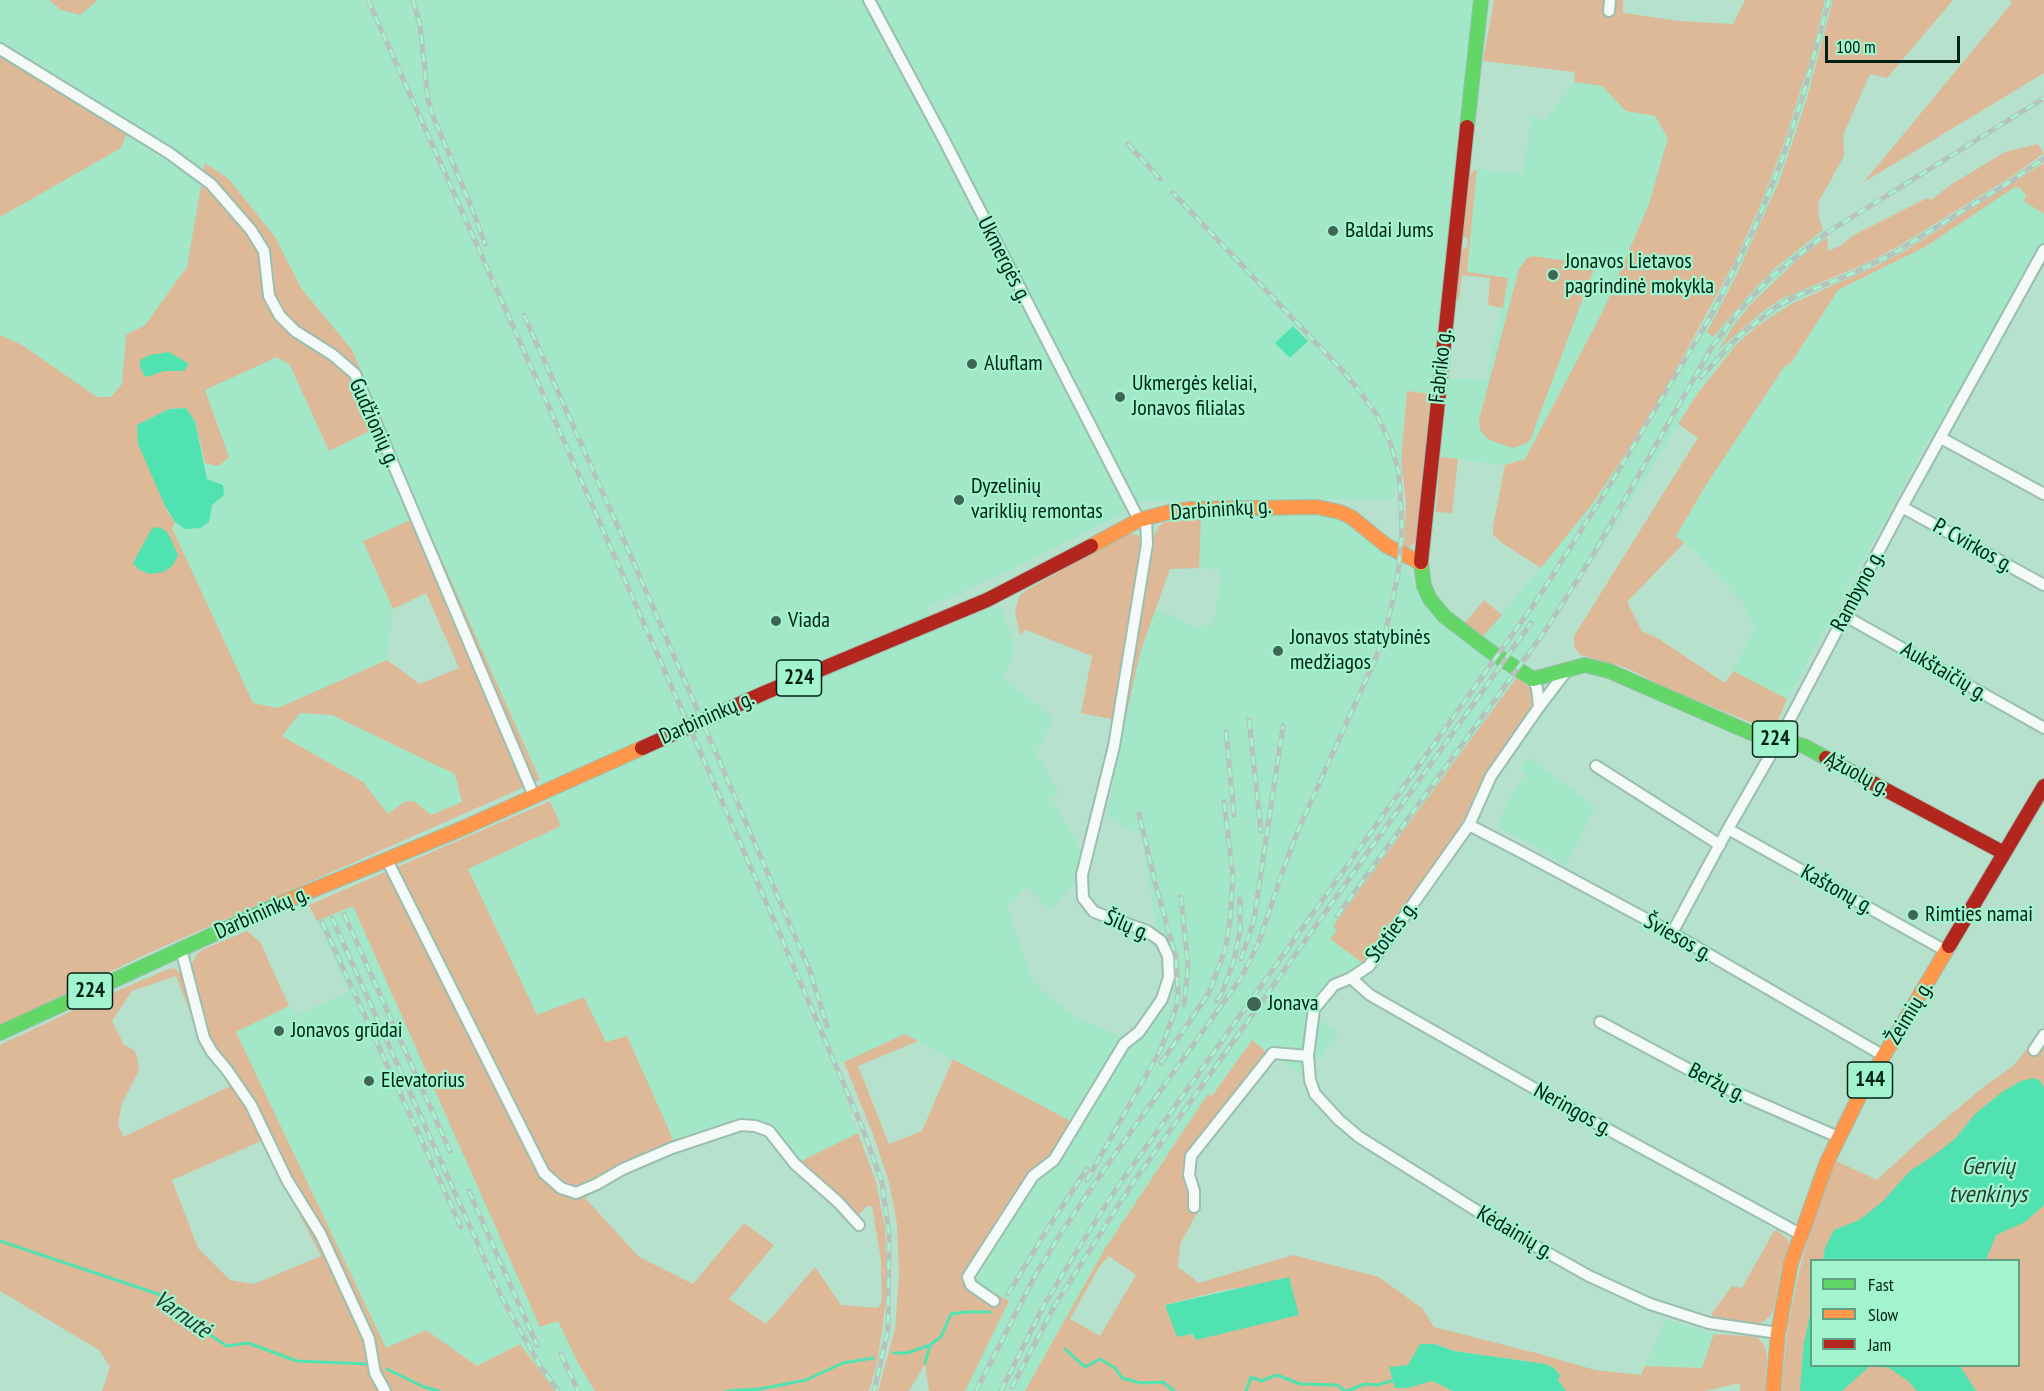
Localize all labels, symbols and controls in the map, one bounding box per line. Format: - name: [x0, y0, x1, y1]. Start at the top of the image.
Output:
- scale bar: [1828, 24, 1963, 62]
- text: 100 m: [1836, 35, 1876, 58]
- street label: Ukmergės g.: [971, 212, 1037, 308]
- place label: Baldai Jums: [1345, 218, 1434, 244]
- marker: Baldai Jums: [1326, 224, 1340, 238]
- place label: Jonavos Lietavos pagrindinė mokykla: [1565, 249, 1714, 300]
- marker: Jonavos Lietavos pagrindinė mokykla: [1546, 268, 1560, 282]
- street label: Fabriko g.: [1424, 328, 1458, 404]
- place label: Aluflam: [984, 351, 1043, 377]
- marker: Aluflam: [965, 357, 979, 371]
- place label: Ukmergės keliai, Jonavos filialas: [1132, 371, 1257, 422]
- street label: Gudžionių g.: [343, 375, 405, 471]
- marker: Ukmergės keliai, Jonavos filialas: [1113, 390, 1127, 404]
- place label: Dyzelinių variklių remontas: [971, 474, 1103, 526]
- marker: Dyzelinių variklių remontas: [952, 493, 966, 507]
- street label: Darbininkų g.: [1170, 493, 1272, 527]
- street label: P. Cvirkos g.: [1928, 513, 2018, 579]
- street label: Rambyno g.: [1826, 546, 1890, 636]
- place label: Viada: [788, 608, 830, 634]
- marker: Viada: [769, 614, 783, 628]
- place label: Jonavos statybinės medžiagos: [1290, 625, 1430, 676]
- street label: Aukštaičių g.: [1896, 637, 1992, 707]
- marker: Jonavos statybinės medžiagos: [1271, 644, 1285, 658]
- road number: 224: [776, 660, 822, 696]
- street label: Darbininkų g.: [656, 685, 758, 751]
- road number: 224: [1752, 721, 1798, 757]
- street label: Ąžuolų g.: [1820, 746, 1894, 802]
- street label: Kaštonų g.: [1796, 859, 1878, 921]
- street label: Darbininkų g.: [211, 880, 313, 946]
- street label: Stoties g.: [1360, 896, 1424, 968]
- place label: Rimties namai: [1925, 902, 2033, 928]
- street label: Šilų g.: [1100, 905, 1154, 947]
- street label: Šviesos g.: [1639, 908, 1717, 968]
- marker: Rimties namai: [1906, 908, 1920, 922]
- road number: 224: [68, 973, 112, 1009]
- street label: Žeimių g.: [1881, 976, 1939, 1050]
- place label: Jonava: [1268, 991, 1319, 1017]
- marker: Jonava: [1245, 995, 1263, 1013]
- place label: Jonavos grūdai: [291, 1018, 403, 1044]
- marker: Jonavos grūdai: [272, 1024, 286, 1038]
- street label: Beržų g.: [1684, 1058, 1750, 1108]
- road number: 144: [1848, 1062, 1892, 1098]
- place label: Elevatorius: [381, 1068, 465, 1094]
- marker: Elevatorius: [362, 1074, 376, 1088]
- street label: Neringos g.: [1529, 1078, 1617, 1142]
- water label: Gervių tvenkinys: [1949, 1153, 2027, 1209]
- street label: Kėdainių g.: [1472, 1201, 1558, 1265]
- legend: [1810, 1259, 2020, 1367]
- text: Fast: [1868, 1273, 1894, 1296]
- water label: Varnutė: [148, 1285, 216, 1345]
- text: Slow: [1868, 1303, 1898, 1326]
- text: Jam: [1868, 1333, 1891, 1356]

